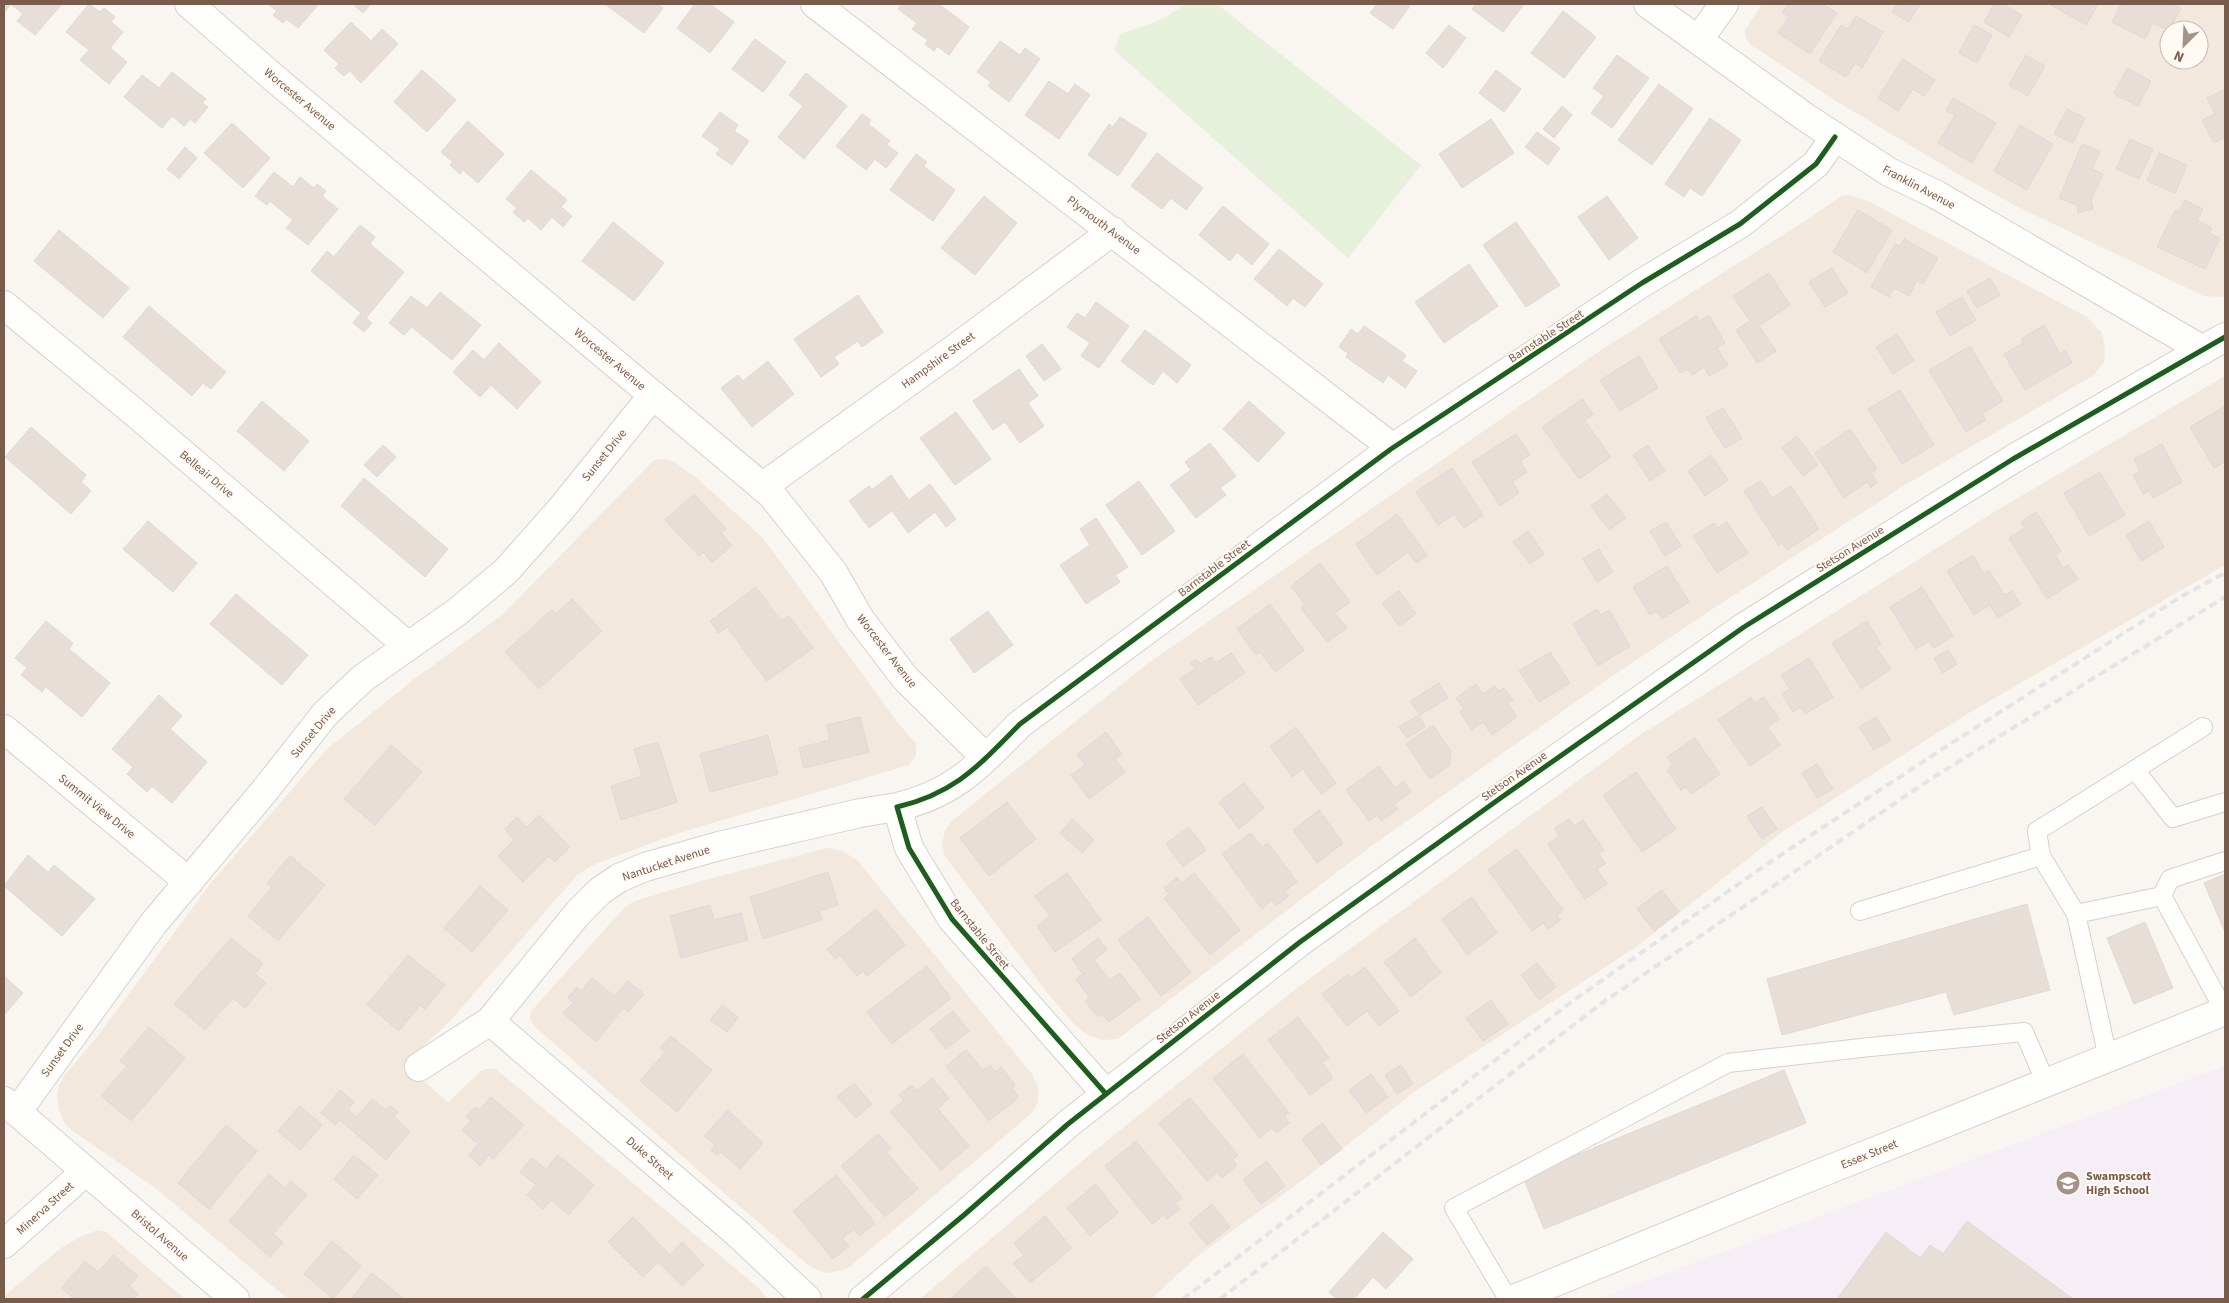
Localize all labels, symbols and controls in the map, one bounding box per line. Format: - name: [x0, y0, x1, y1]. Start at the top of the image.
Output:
- north arrow: [2159, 20, 2209, 70]
- text: N: [2171, 45, 2187, 67]
- street label: Worcester Avenue: [260, 64, 339, 135]
- street label: Franklin Avenue: [1879, 161, 1958, 214]
- street label: Plymouth Avenue: [1063, 192, 1144, 259]
- street label: Barnstable Street: [1505, 306, 1587, 367]
- street label: Worcester Avenue: [570, 324, 649, 395]
- street label: Hampshire Street: [898, 328, 979, 393]
- street label: Sunset Drive: [578, 426, 631, 485]
- street label: Belleair Drive: [176, 446, 238, 502]
- street label: Stetson Avenue: [1813, 522, 1888, 577]
- street label: Barnstable Street: [1175, 536, 1254, 601]
- street label: Worcester Avenue: [852, 611, 921, 692]
- street label: Sunset Drive: [287, 703, 340, 762]
- street label: Stetson Avenue: [1478, 747, 1551, 806]
- street label: Summit View Drive: [55, 770, 139, 843]
- street label: Nantucket Avenue: [620, 841, 712, 886]
- street label: Barnstable Street: [946, 895, 1013, 973]
- street label: Stetson Avenue: [1153, 987, 1224, 1048]
- street label: Sunset Drive: [37, 1020, 88, 1081]
- street label: Duke Street: [622, 1133, 677, 1184]
- street label: Essex Street: [1838, 1135, 1900, 1174]
- place label: Swampscott High School: [2086, 1168, 2152, 1199]
- school or university icon: Swampscott High School: [2055, 1170, 2081, 1196]
- street label: Minerva Street: [13, 1178, 78, 1239]
- street label: Bristol Avenue: [127, 1205, 192, 1265]

